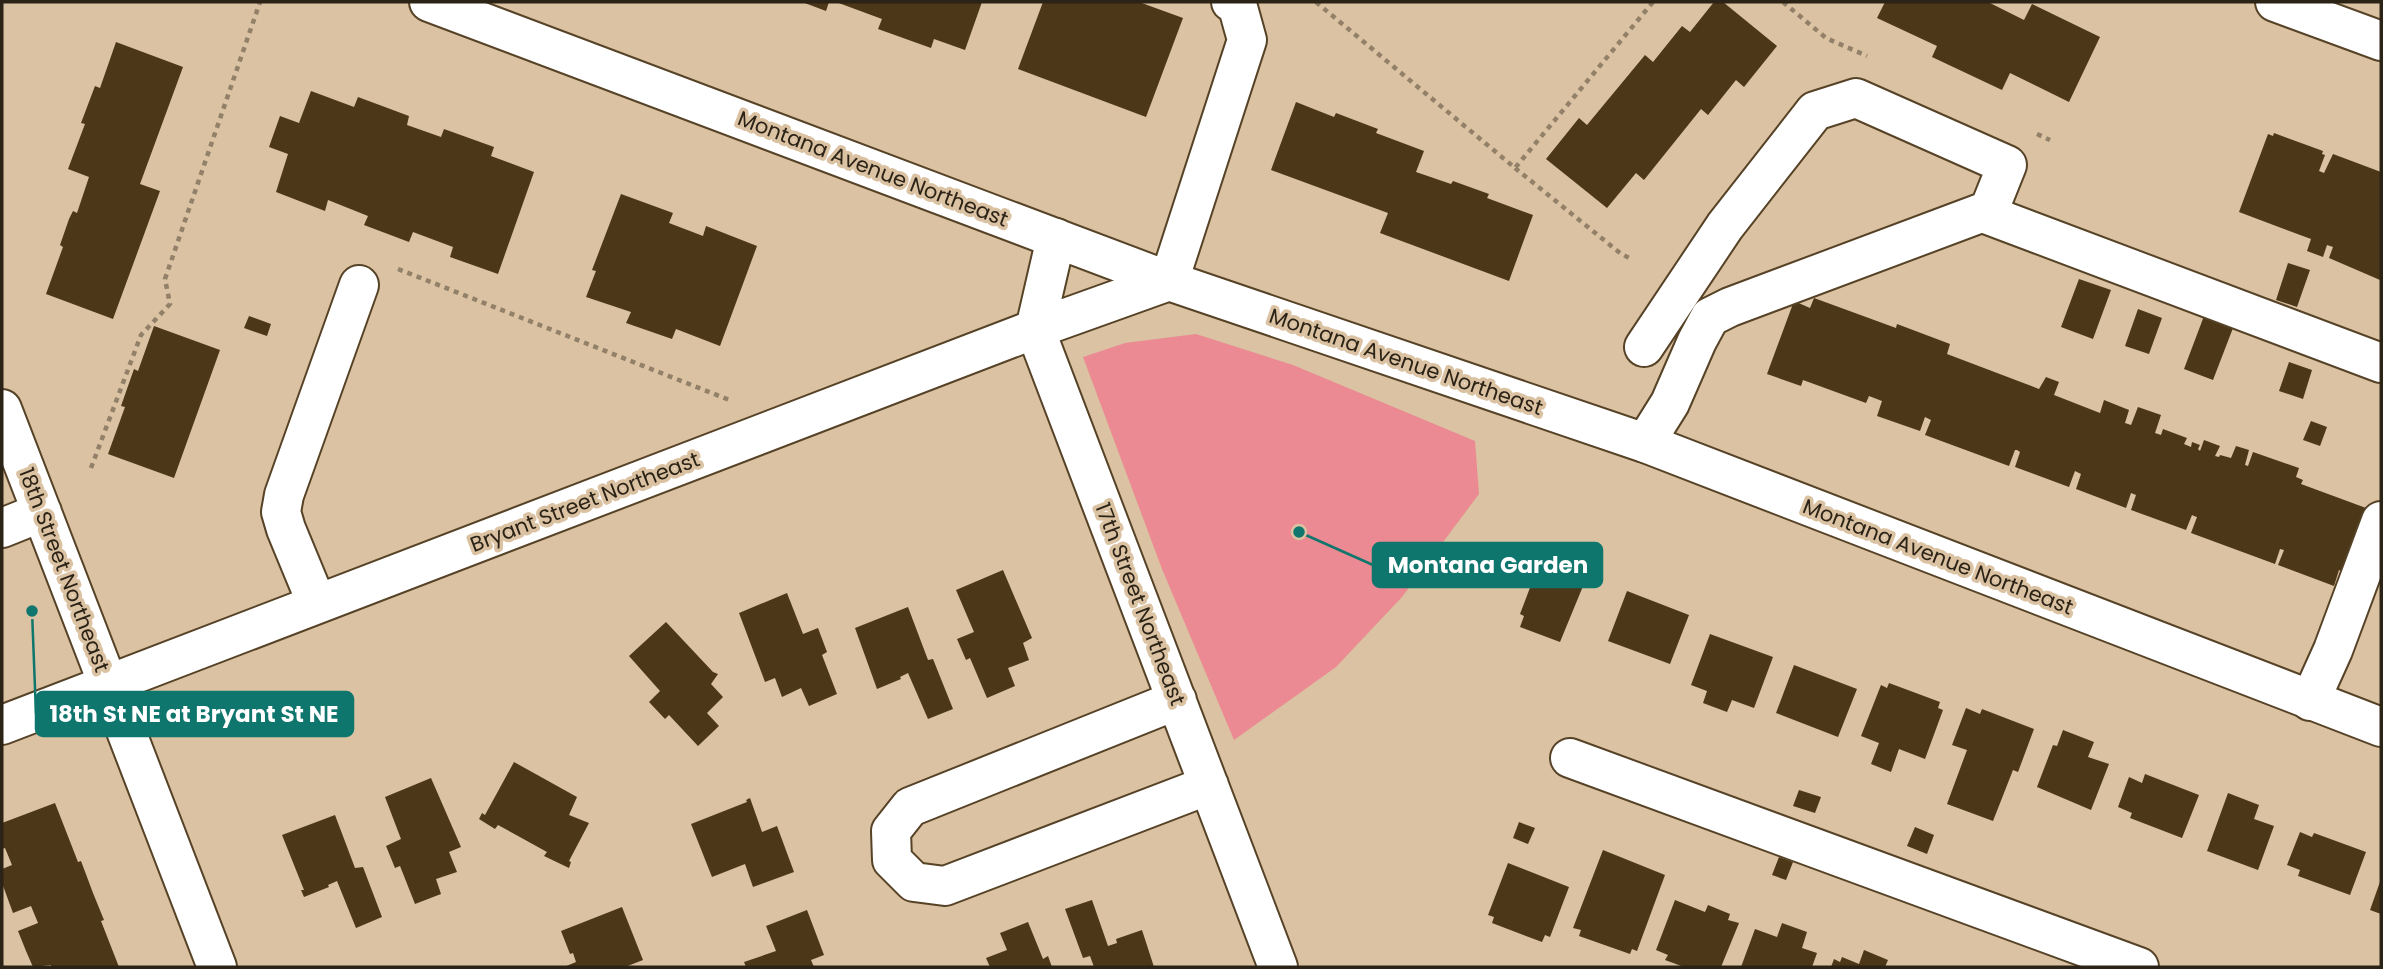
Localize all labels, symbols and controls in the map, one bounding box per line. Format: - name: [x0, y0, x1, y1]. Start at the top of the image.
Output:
- street label: Montana Avenue Northeast: [734, 103, 1013, 234]
- street label: Montana Avenue Northeast: [1266, 301, 1547, 422]
- street label: Bryant Street Northeast: [466, 444, 704, 559]
- street label: 18th Street Northeast: [12, 463, 117, 676]
- street label: Montana Avenue Northeast: [1799, 491, 2078, 622]
- street label: 17th Street Northeast: [1088, 498, 1193, 709]
- callout: Montana Garden: [1373, 543, 1602, 587]
- text: Montana Garden: [1388, 549, 1588, 581]
- callout: 18th St NE at Bryant St NE: [36, 692, 353, 736]
- text: 18th St NE at Bryant St NE: [49, 698, 339, 730]

